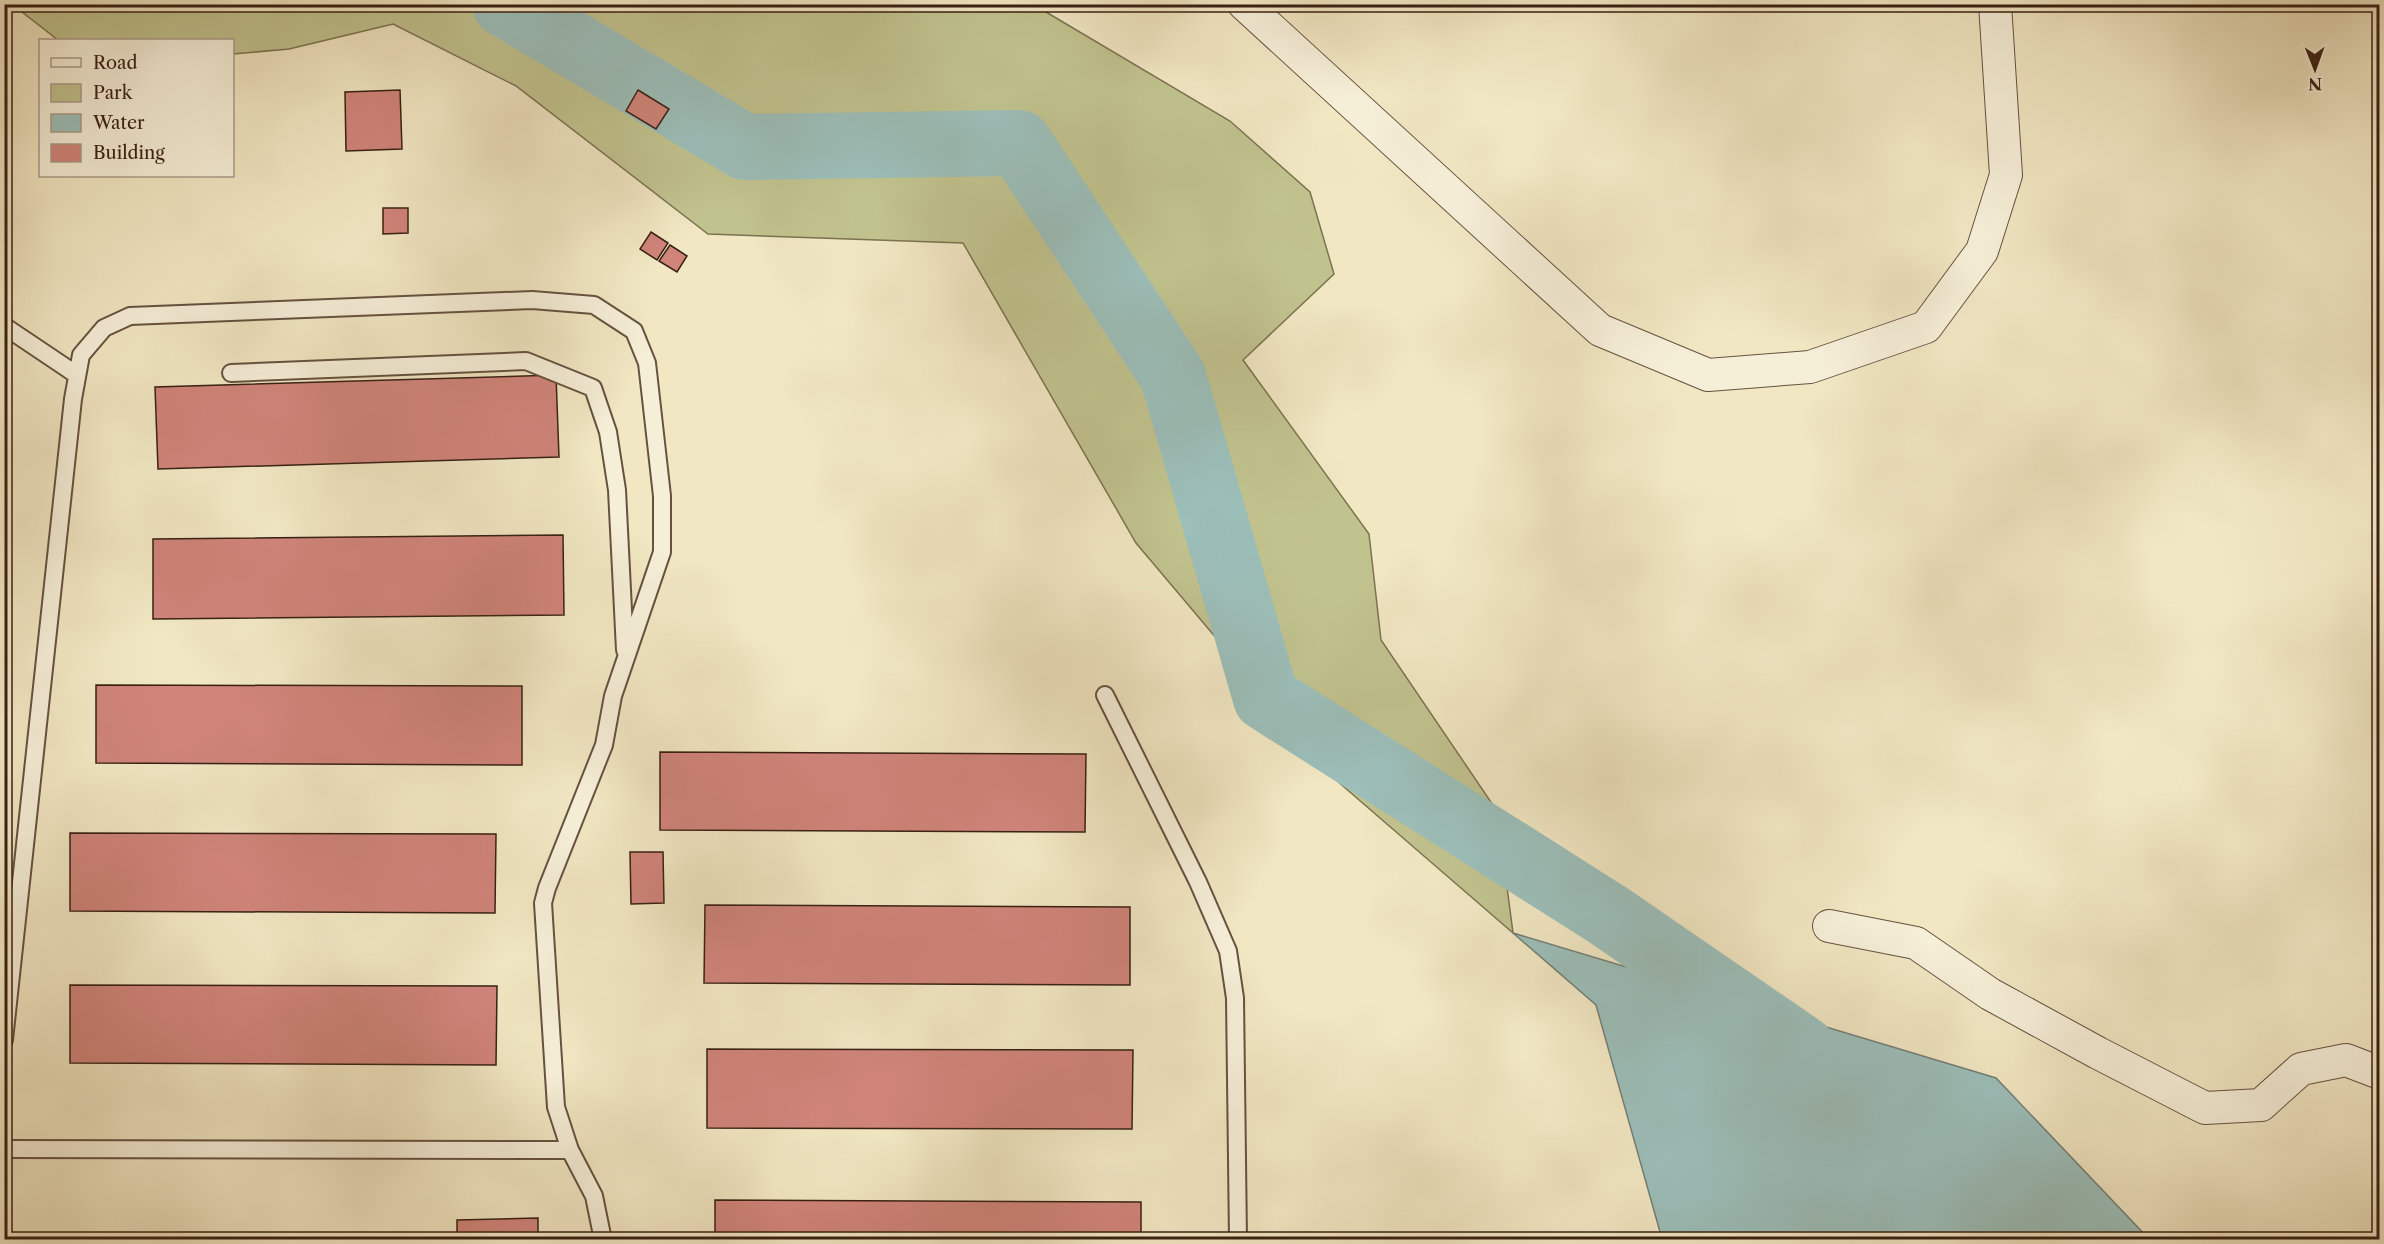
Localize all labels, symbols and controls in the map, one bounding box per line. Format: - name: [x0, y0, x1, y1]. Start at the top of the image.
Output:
- legend: [39, 39, 234, 177]
- north arrow: [2285, 39, 2345, 99]
- text: Road: [93, 52, 138, 74]
- text: N: [2308, 74, 2322, 94]
- text: Park: [93, 82, 134, 104]
- text: Water: [92, 112, 145, 134]
- text: Building: [93, 142, 165, 164]

